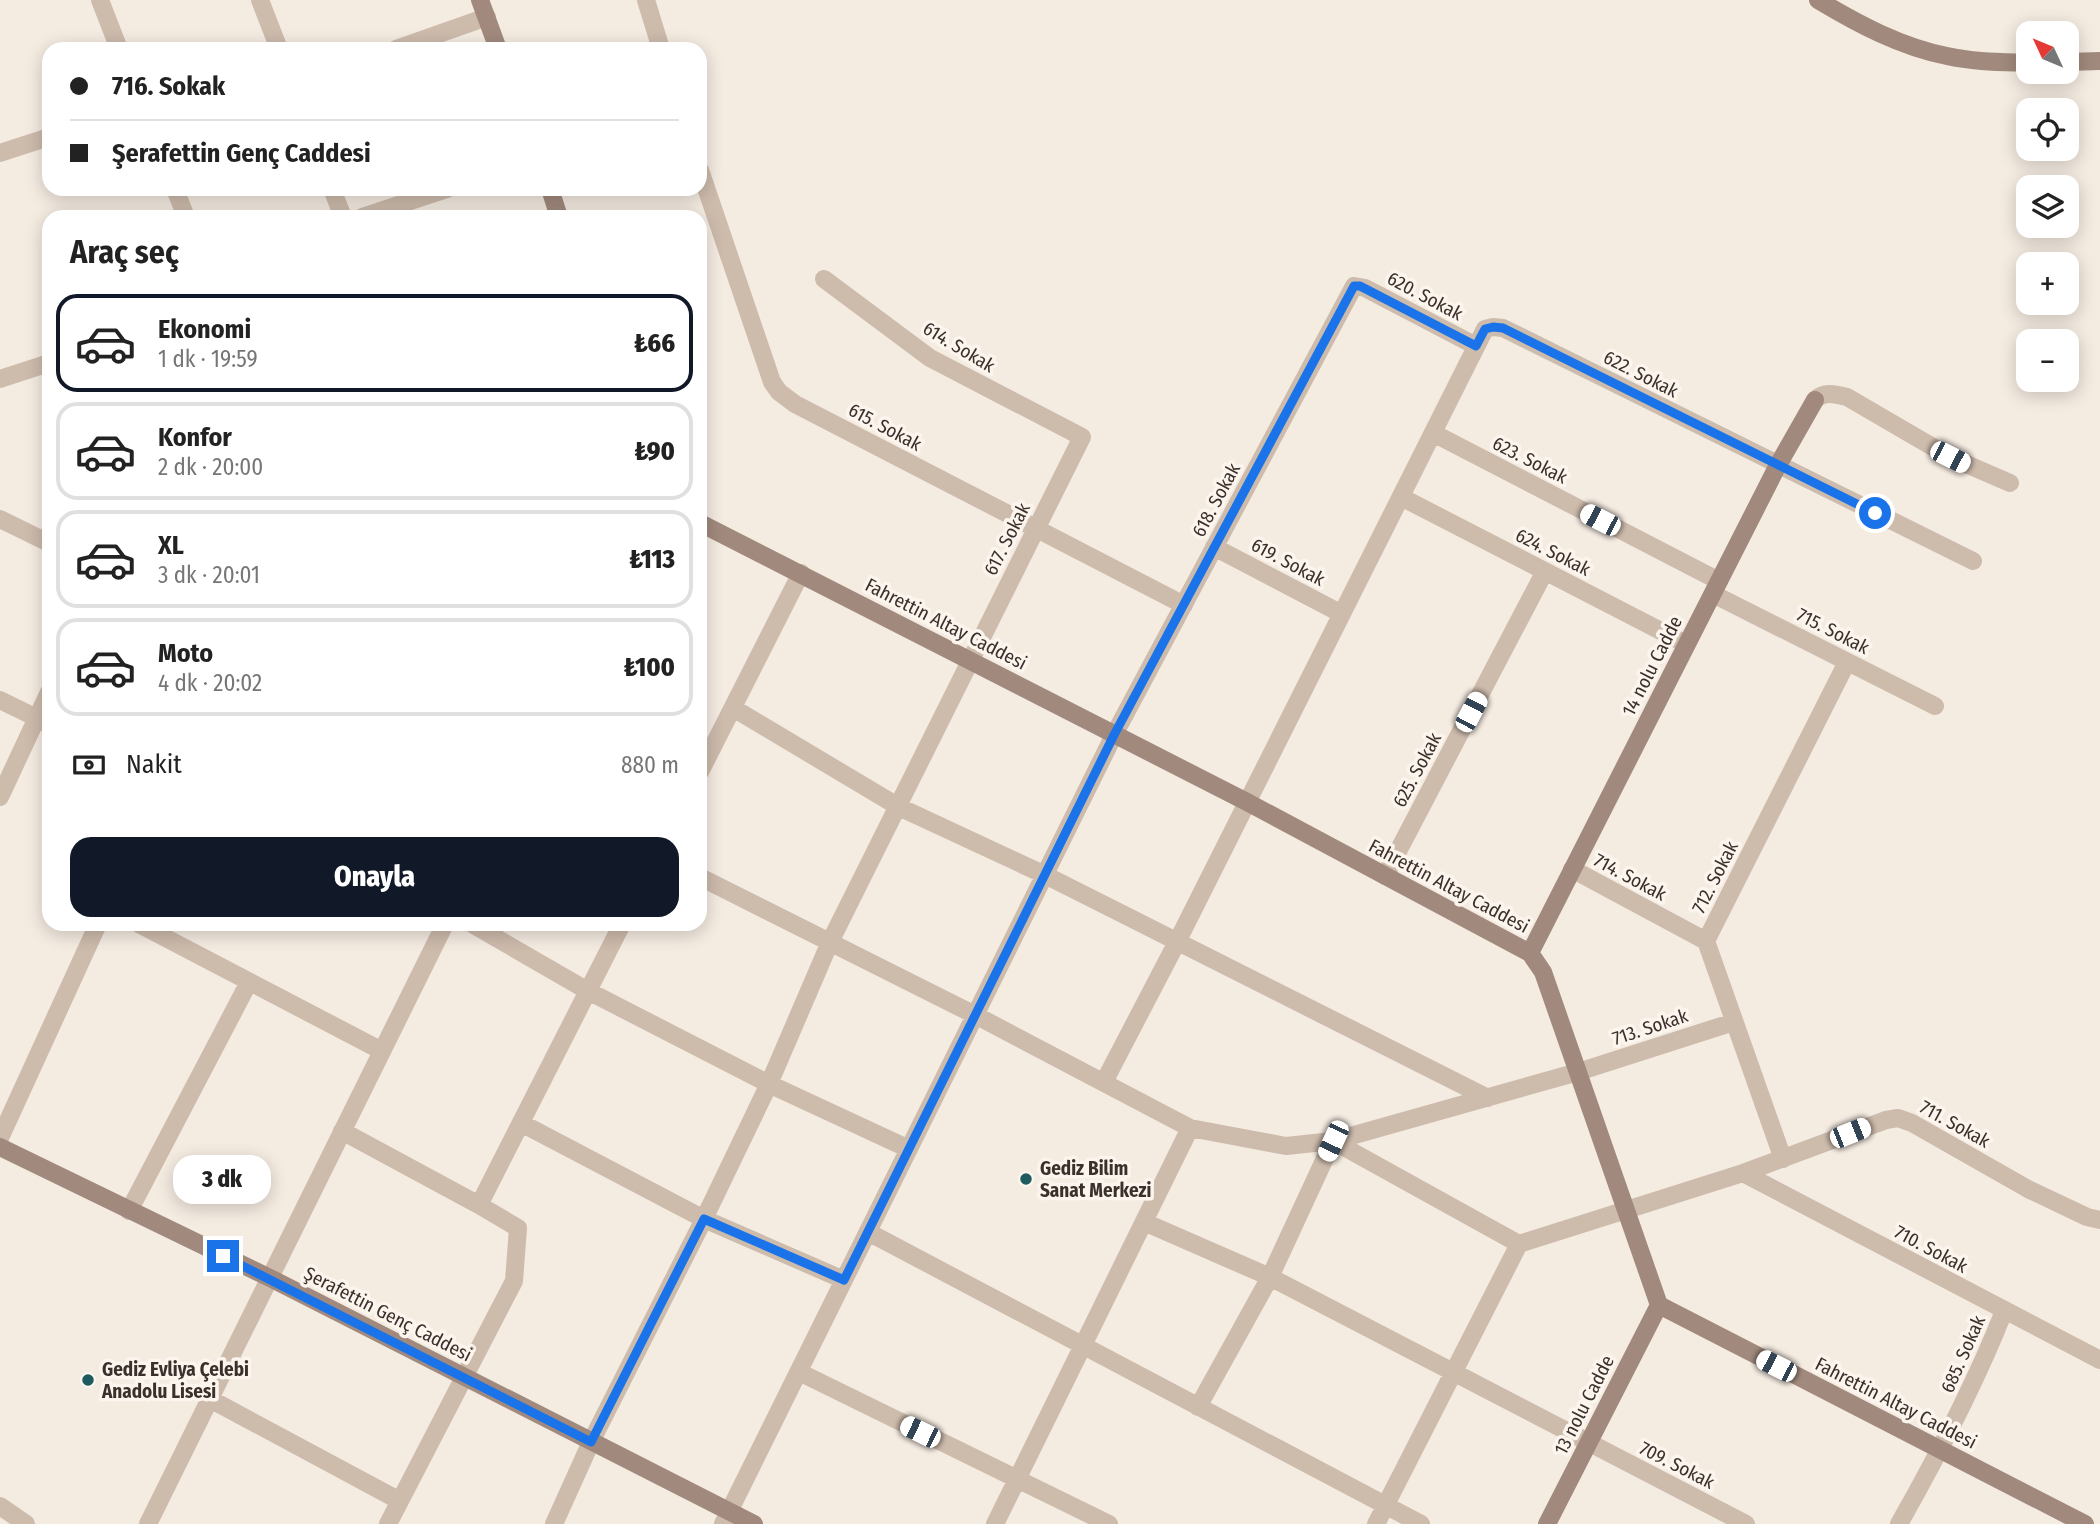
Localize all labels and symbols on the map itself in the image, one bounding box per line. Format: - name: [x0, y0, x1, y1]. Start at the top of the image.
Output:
- north arrow: [2016, 21, 2079, 84]
- street label: 620. Sokak: [1383, 267, 1467, 326]
- street label: 614. Sokak: [919, 317, 999, 377]
- street label: 622. Sokak: [1600, 345, 1682, 403]
- street label: 615. Sokak: [845, 398, 926, 456]
- street label: 623. Sokak: [1489, 431, 1571, 489]
- car: [1927, 438, 1974, 476]
- street label: 618. Sokak: [1187, 459, 1245, 541]
- route start: [1859, 497, 1891, 529]
- street label: 617. Sokak: [979, 499, 1035, 579]
- car: [1577, 501, 1624, 539]
- street label: 624. Sokak: [1512, 523, 1594, 581]
- street label: 619. Sokak: [1247, 533, 1329, 591]
- street label: Fahrettin Altay Caddesi: [861, 573, 1031, 675]
- street label: 715. Sokak: [1793, 603, 1873, 659]
- street label: 14 nolu Cadde: [1617, 612, 1687, 720]
- car: [1452, 689, 1491, 735]
- street label: 625. Sokak: [1388, 729, 1446, 811]
- street label: Fahrettin Altay Caddesi: [1365, 834, 1533, 938]
- street label: 712. Sokak: [1687, 837, 1743, 917]
- street label: 714. Sokak: [1590, 848, 1670, 906]
- street label: 713. Sokak: [1609, 1004, 1691, 1050]
- street label: 711. Sokak: [1916, 1095, 1994, 1153]
- car: [1827, 1115, 1874, 1151]
- car: [1315, 1118, 1352, 1164]
- callout: 3 dk: [174, 1154, 272, 1204]
- place label: Gediz Bilim Sanat Merkezi: [1040, 1157, 1151, 1202]
- marker: Gediz Bilim Sanat Merkezi: [1018, 1171, 1034, 1187]
- street label: 710. Sokak: [1891, 1220, 1972, 1278]
- route end: [207, 1240, 239, 1272]
- street label: Şerafettin Genç Caddesi: [300, 1262, 476, 1366]
- street label: 685. Sokak: [1936, 1312, 1990, 1396]
- car: [1753, 1347, 1800, 1385]
- street label: 13 nolu Cadde: [1549, 1351, 1619, 1459]
- street label: Fahrettin Altay Caddesi: [1811, 1352, 1981, 1454]
- place label: Gediz Evliya Çelebi Anadolu Lisesi: [101, 1358, 249, 1403]
- marker: Gediz Evliya Çelebi Anadolu Lisesi: [80, 1372, 96, 1388]
- car: [897, 1413, 944, 1451]
- street label: 709. Sokak: [1636, 1436, 1718, 1494]

